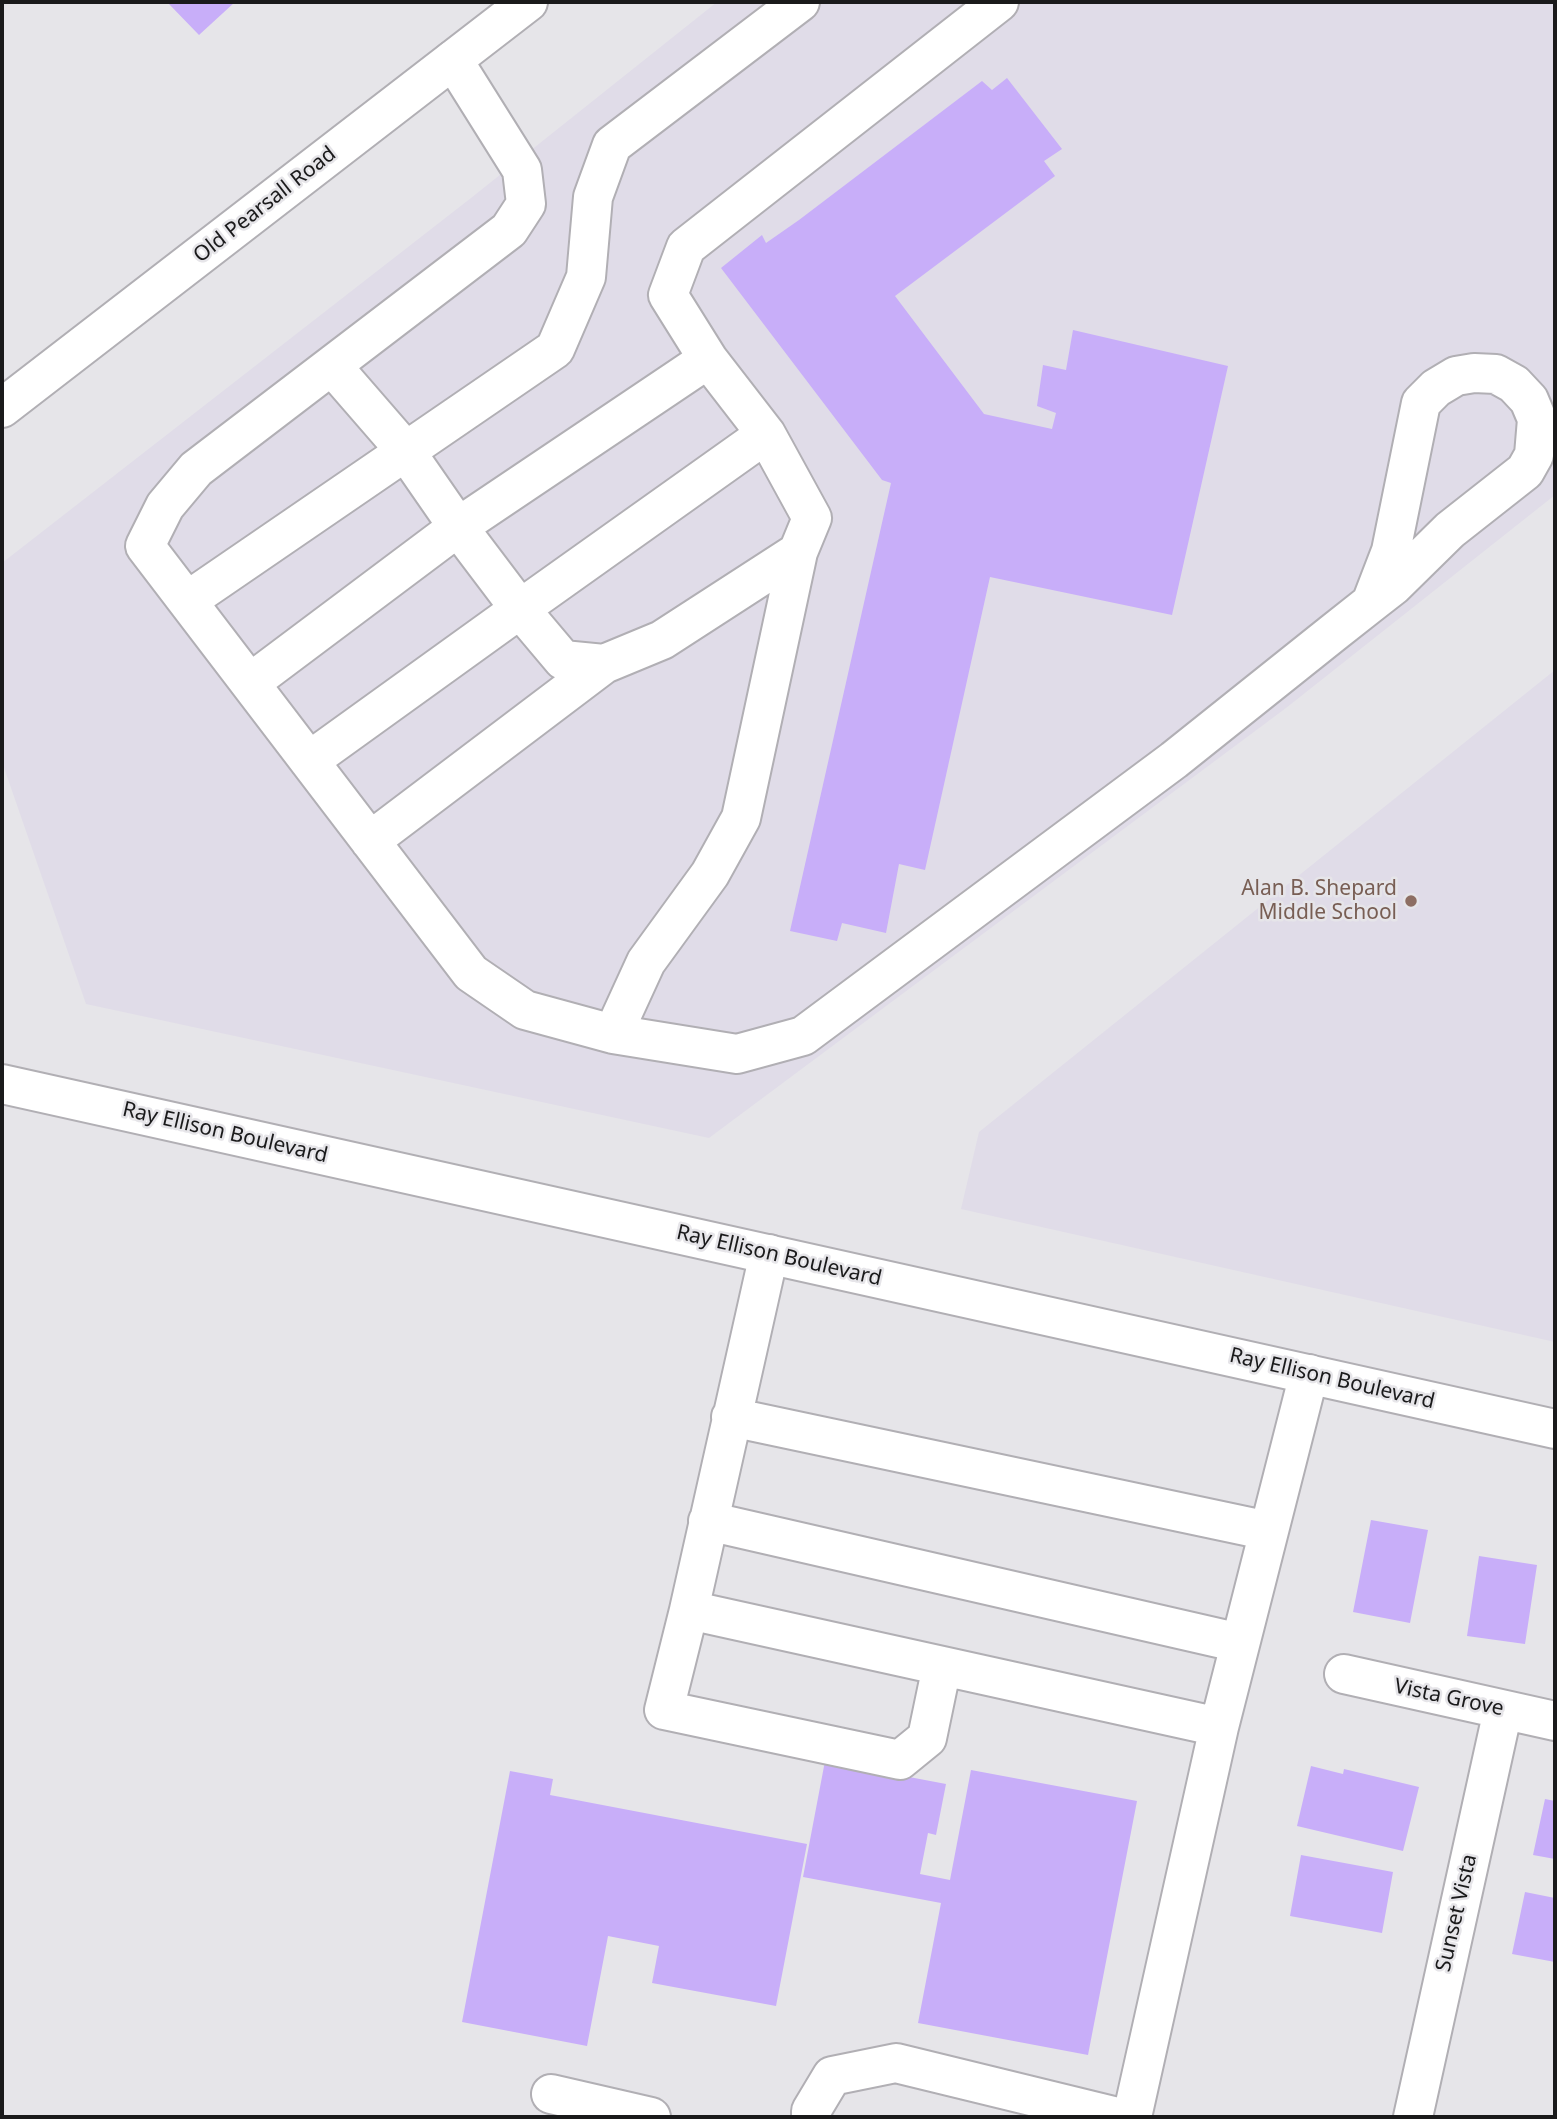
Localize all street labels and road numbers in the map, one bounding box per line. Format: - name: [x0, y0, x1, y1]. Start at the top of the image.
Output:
- street label: Old Pearsall Road: [189, 142, 341, 268]
- street label: Ray Ellison Boulevard: [120, 1097, 330, 1169]
- street label: Ray Ellison Boulevard: [674, 1220, 884, 1292]
- street label: Ray Ellison Boulevard: [1227, 1343, 1437, 1415]
- street label: Vista Grove: [1392, 1674, 1506, 1722]
- street label: Sunset Vista: [1431, 1852, 1483, 1974]

